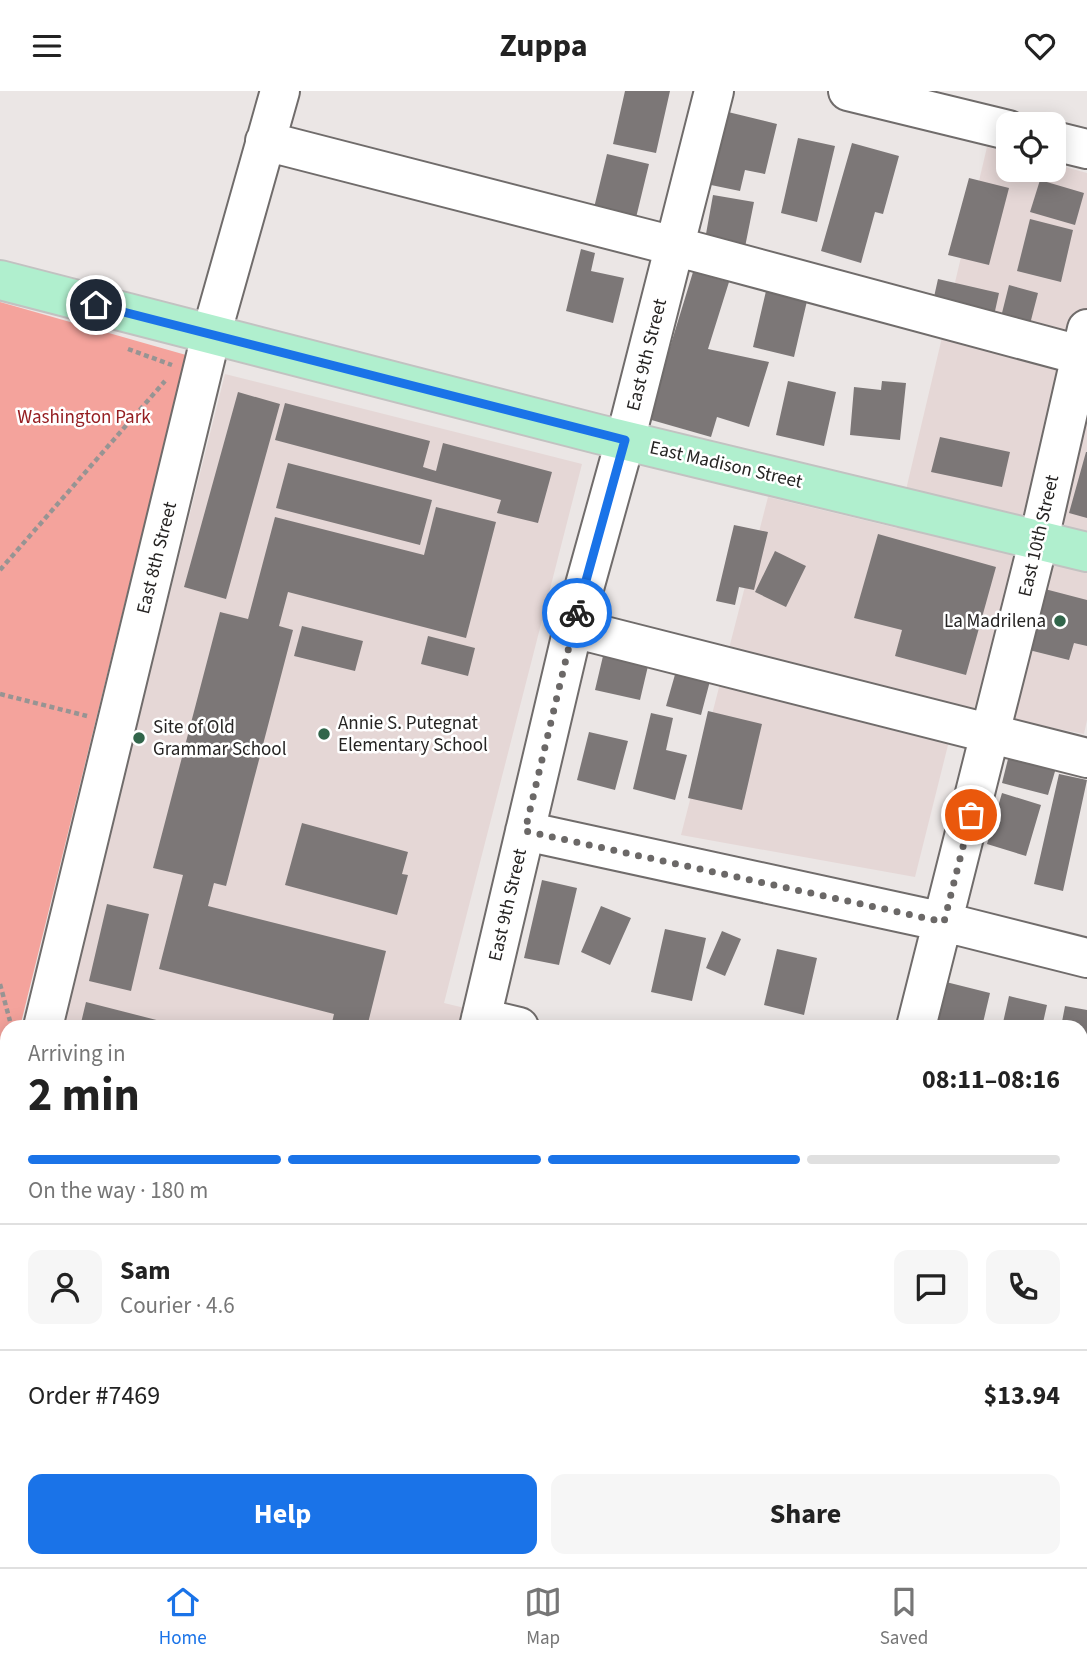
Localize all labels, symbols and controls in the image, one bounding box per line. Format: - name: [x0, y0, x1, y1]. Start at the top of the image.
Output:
- text: Zuppa: [499, 23, 588, 69]
- icon: menu: [28, 27, 66, 65]
- icon: heart: [1021, 27, 1059, 65]
- map controls: [996, 112, 1066, 182]
- button: locate: [996, 112, 1066, 182]
- pin: [66, 275, 126, 335]
- icon: home: [77, 286, 115, 324]
- street label: East 9th Street: [620, 295, 674, 414]
- park label: Washington Park: [17, 404, 151, 431]
- street label: East Madison Street: [647, 434, 806, 496]
- street label: East 10th Street: [1012, 472, 1066, 600]
- street label: East 8th Street: [130, 498, 184, 617]
- courier: [542, 578, 612, 648]
- icon: bike: [558, 594, 596, 632]
- place label: La Madrilena: [944, 608, 1046, 635]
- marker: La Madrilena: [1052, 613, 1068, 629]
- place label: Annie S. Putegnat Elementary School: [338, 710, 488, 759]
- place label: Site of Old Grammar School: [153, 714, 287, 763]
- marker: Annie S. Putegnat Elementary School: [316, 726, 332, 742]
- marker: Site of Old Grammar School: [131, 730, 147, 746]
- pin: [941, 785, 1001, 845]
- icon: bag: [952, 796, 990, 834]
- street label: East 9th Street: [482, 845, 534, 964]
- text: Arriving in: [28, 1037, 126, 1070]
- text: 08:11–08:16: [922, 1061, 1060, 1098]
- text: 2 min: [28, 1063, 140, 1128]
- text: On the way · 180 m: [28, 1174, 208, 1207]
- button: person: [28, 1250, 102, 1324]
- button: chat: [894, 1250, 968, 1324]
- button: phone: [986, 1250, 1060, 1324]
- text: Sam: [120, 1252, 170, 1289]
- text: Courier · 4.6: [120, 1289, 235, 1322]
- text: Order #7469: [28, 1377, 160, 1414]
- text: $13.94: [984, 1377, 1060, 1414]
- button: Help: [28, 1474, 537, 1554]
- button: Share: [551, 1474, 1060, 1554]
- tab: Home: [159, 1583, 207, 1652]
- tab: Map: [524, 1583, 562, 1652]
- tab: Saved: [880, 1583, 928, 1652]

